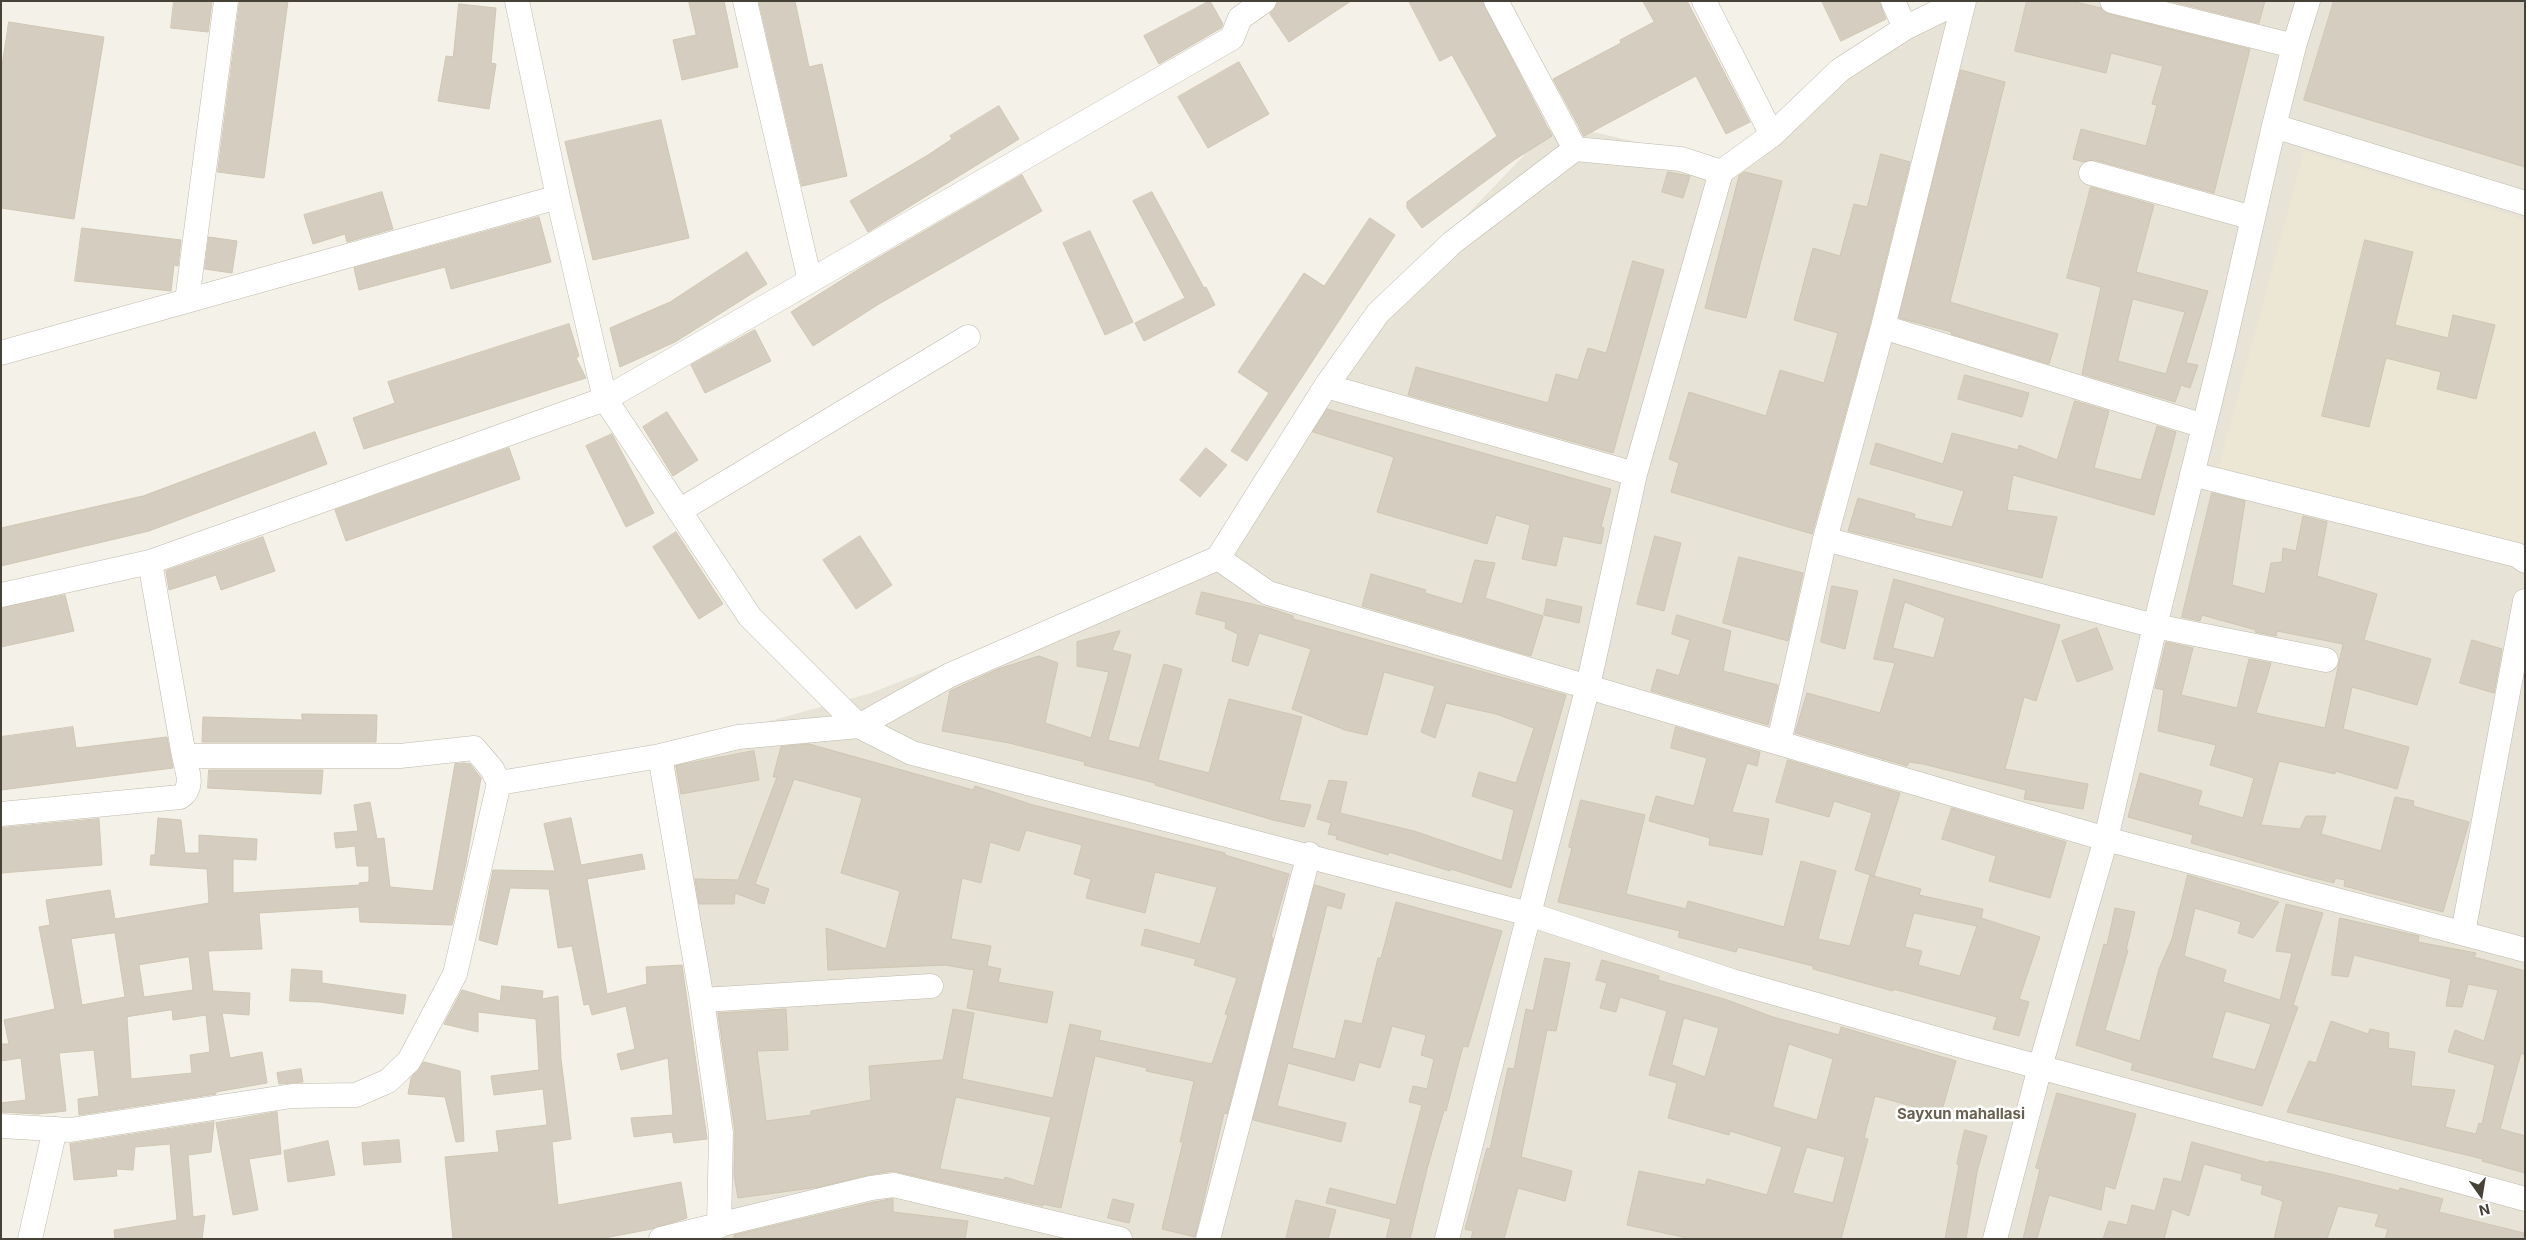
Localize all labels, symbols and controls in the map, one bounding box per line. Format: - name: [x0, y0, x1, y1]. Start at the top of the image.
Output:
- district label: Sayxun mahallasi: [1897, 1105, 2025, 1123]
- north arrow: [2456, 1170, 2506, 1220]
- text: N: [2477, 1201, 2492, 1220]

